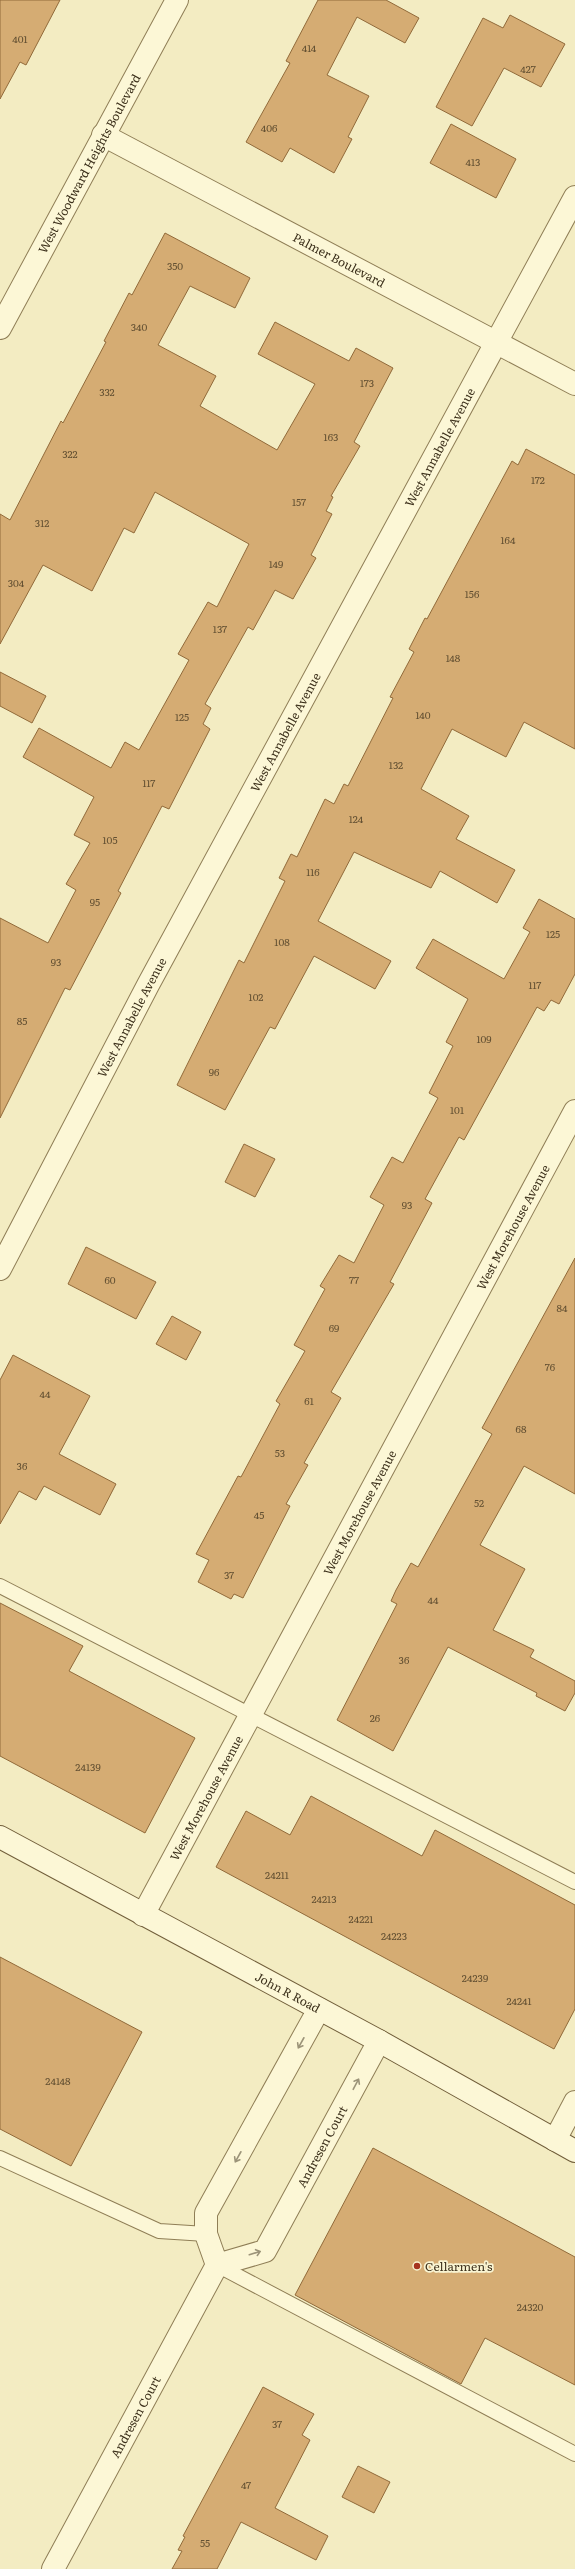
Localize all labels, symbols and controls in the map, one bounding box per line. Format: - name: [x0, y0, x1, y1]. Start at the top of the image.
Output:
- house number: 401: [12, 31, 28, 46]
- house number: 414: [302, 40, 317, 55]
- house number: 427: [520, 61, 536, 76]
- street label: West Woodward Heights Boulevard: [33, 70, 145, 256]
- house number: 406: [261, 120, 278, 135]
- house number: 413: [466, 154, 481, 169]
- street label: Palmer Boulevard: [290, 228, 389, 292]
- house number: 350: [167, 258, 183, 273]
- house number: 340: [131, 319, 148, 334]
- house number: 173: [360, 375, 374, 390]
- house number: 332: [99, 384, 115, 399]
- street label: West Annabelle Avenue: [400, 384, 479, 510]
- house number: 163: [324, 429, 338, 444]
- house number: 322: [62, 446, 78, 461]
- house number: 172: [531, 472, 545, 487]
- house number: 157: [292, 494, 306, 509]
- house number: 312: [35, 515, 49, 530]
- house number: 164: [501, 532, 516, 547]
- house number: 149: [269, 556, 283, 571]
- house number: 304: [8, 575, 25, 590]
- house number: 156: [465, 586, 480, 601]
- house number: 137: [213, 621, 227, 636]
- house number: 148: [446, 650, 461, 665]
- street label: West Annabelle Avenue: [245, 669, 325, 795]
- house number: 140: [416, 707, 431, 722]
- house number: 125: [175, 709, 189, 724]
- house number: 132: [389, 757, 403, 772]
- house number: 117: [143, 775, 155, 790]
- house number: 124: [349, 811, 364, 826]
- house number: 105: [103, 832, 117, 847]
- house number: 116: [306, 864, 320, 879]
- house number: 95: [90, 894, 100, 909]
- house number: 125: [546, 926, 560, 941]
- house number: 108: [274, 934, 290, 949]
- house number: 93: [51, 954, 61, 969]
- street label: West Annabelle Avenue: [92, 954, 170, 1080]
- house number: 117: [529, 977, 541, 992]
- house number: 102: [249, 989, 263, 1004]
- house number: 85: [17, 1013, 27, 1028]
- house number: 109: [476, 1031, 492, 1046]
- house number: 96: [209, 1064, 220, 1079]
- house number: 101: [450, 1102, 464, 1117]
- street label: West Morehouse Avenue: [472, 1161, 554, 1293]
- house number: 93: [402, 1197, 412, 1212]
- house number: 60: [104, 1272, 116, 1287]
- house number: 77: [349, 1272, 359, 1287]
- house number: 84: [556, 1300, 568, 1315]
- house number: 69: [329, 1320, 339, 1335]
- house number: 76: [545, 1359, 556, 1374]
- house number: 44: [39, 1386, 51, 1401]
- house number: 61: [304, 1393, 314, 1408]
- house number: 68: [516, 1421, 527, 1436]
- house number: 53: [275, 1445, 285, 1460]
- street label: West Morehouse Avenue: [318, 1447, 400, 1578]
- house number: 36: [17, 1458, 28, 1473]
- house number: 52: [474, 1495, 484, 1510]
- house number: 45: [254, 1507, 264, 1522]
- house number: 37: [224, 1567, 234, 1582]
- house number: 44: [427, 1592, 439, 1607]
- house number: 36: [399, 1652, 410, 1667]
- house number: 26: [370, 1710, 381, 1725]
- street label: West Morehouse Avenue: [165, 1732, 247, 1864]
- house number: 24139: [75, 1759, 101, 1774]
- house number: 24211: [265, 1867, 289, 1882]
- house number: 24213: [311, 1891, 337, 1906]
- house number: 24221: [349, 1911, 373, 1926]
- house number: 24223: [381, 1928, 407, 1943]
- street label: John R Road: [252, 1967, 324, 2017]
- house number: 24239: [462, 1970, 488, 1985]
- house number: 24241: [506, 1993, 532, 2008]
- one-way arrow: [296, 2037, 304, 2049]
- house number: 24148: [45, 2073, 71, 2088]
- one-way arrow: [353, 2078, 360, 2090]
- street label: Andresen Court: [292, 2102, 351, 2191]
- one-way arrow: [233, 2151, 241, 2163]
- one-way arrow: [249, 2249, 262, 2256]
- place label: Cellarmen's: [425, 2257, 493, 2275]
- marker: Cellarmen's: [412, 2261, 422, 2271]
- house number: 24320: [517, 2299, 543, 2314]
- street label: Andresen Court: [106, 2372, 165, 2461]
- house number: 37: [272, 2416, 282, 2431]
- house number: 47: [241, 2477, 251, 2492]
- house number: 55: [200, 2535, 210, 2550]

